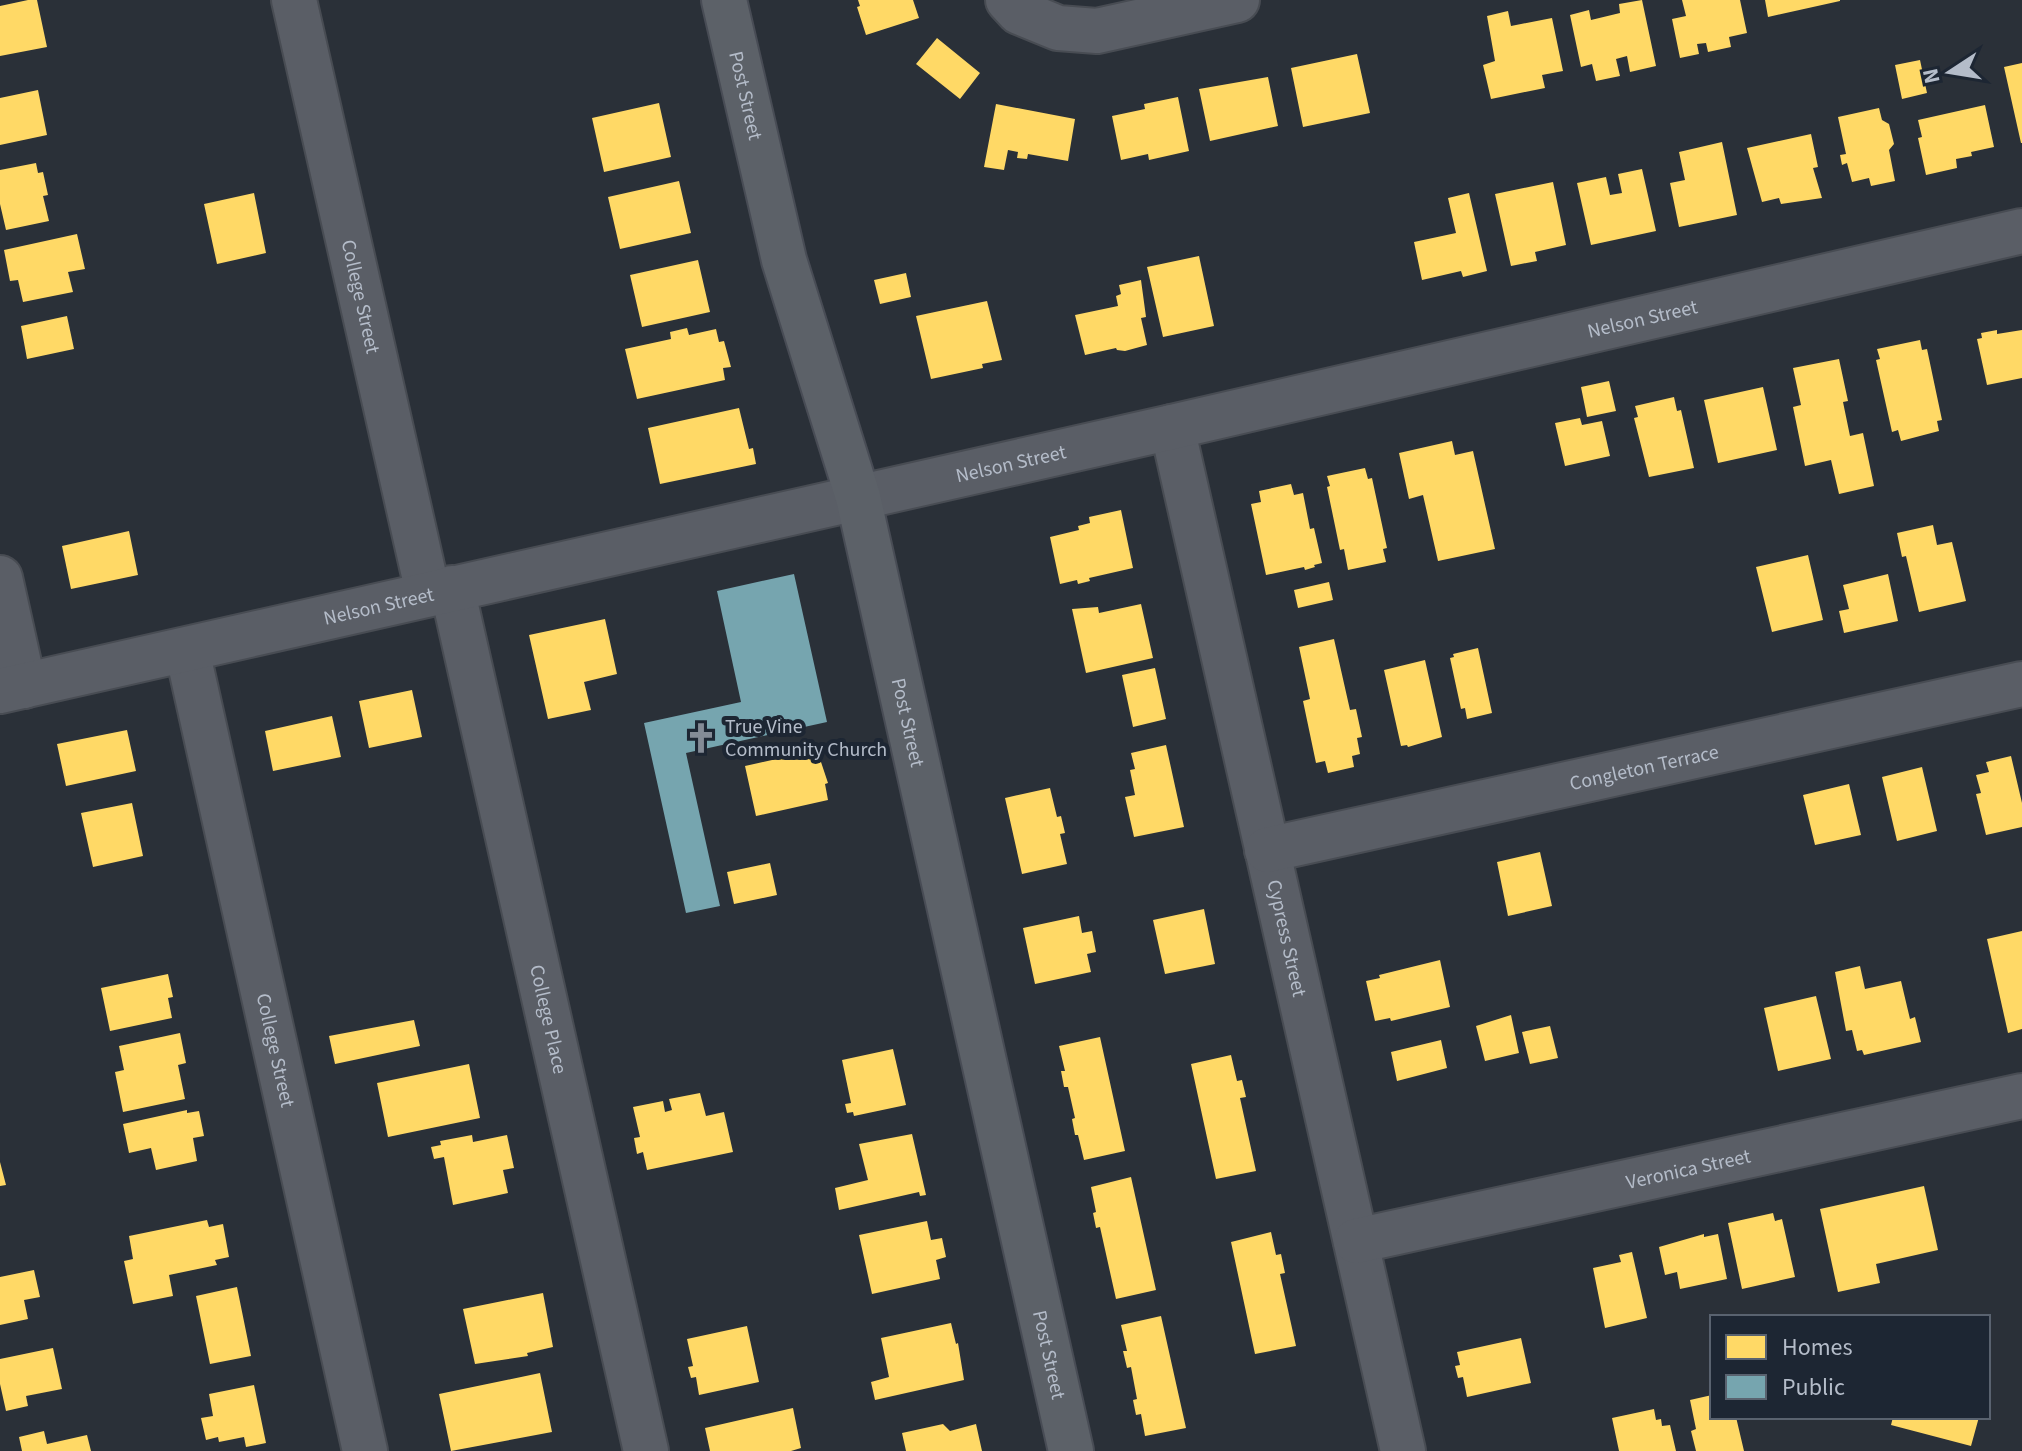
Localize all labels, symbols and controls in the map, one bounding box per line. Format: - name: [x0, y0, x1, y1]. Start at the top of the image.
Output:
- north arrow: [1910, 32, 1990, 112]
- street label: Post Street: [721, 48, 769, 143]
- text: N: [1914, 65, 1949, 86]
- street label: College Street: [334, 237, 387, 357]
- street label: Nelson Street: [1585, 293, 1701, 346]
- street label: Nelson Street: [953, 438, 1069, 490]
- street label: Nelson Street: [321, 581, 437, 633]
- street label: Post Street: [884, 675, 931, 770]
- place label: True Vine Community Church: [725, 713, 887, 764]
- church icon: True Vine Community Church: [684, 721, 718, 755]
- street label: Congleton Terrace: [1567, 738, 1721, 798]
- street label: Cypress Street: [1260, 877, 1313, 1000]
- street label: College Place: [522, 962, 574, 1077]
- street label: College Street: [249, 991, 301, 1110]
- street label: Veronica Street: [1624, 1142, 1753, 1197]
- street label: Post Street: [1025, 1308, 1072, 1402]
- legend: [1710, 1315, 1990, 1419]
- text: Homes: [1782, 1330, 1853, 1365]
- text: Public: [1782, 1370, 1845, 1405]

